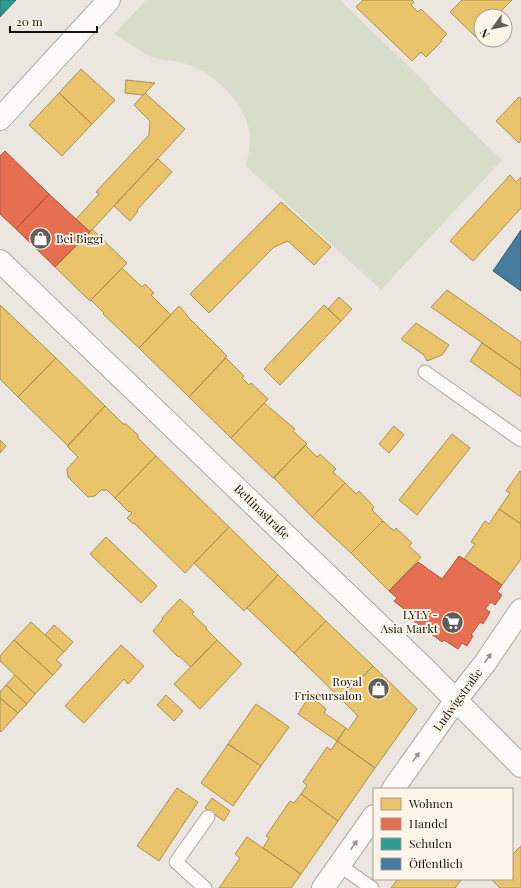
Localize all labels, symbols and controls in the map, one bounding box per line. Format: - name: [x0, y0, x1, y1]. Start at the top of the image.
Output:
- scale bar: [10, 8, 97, 34]
- north arrow: [473, 8, 513, 48]
- text: 20 m: [16, 13, 43, 29]
- text: N: [476, 26, 493, 41]
- shop icon: Bei Biggi: [27, 226, 53, 252]
- place label: Bei Biggi: [56, 230, 104, 246]
- street label: Bettinastraße: [231, 480, 294, 542]
- place label: LYLY - Asia Markt: [379, 606, 439, 636]
- supermarket icon: LYLY - Asia Markt: [440, 609, 466, 635]
- one-way arrow: [484, 653, 492, 664]
- street label: Ludwigstraße: [429, 665, 485, 734]
- place label: Royal Friseursalon: [294, 673, 363, 703]
- shop icon: Royal Friseursalon: [365, 676, 391, 702]
- one-way arrow: [412, 752, 420, 762]
- legend: [373, 788, 513, 880]
- text: Wohnen: [408, 795, 453, 811]
- text: Handel: [409, 815, 448, 831]
- text: Schulen: [409, 835, 452, 851]
- one-way arrow: [350, 839, 358, 850]
- text: Öffentlich: [409, 855, 463, 871]

